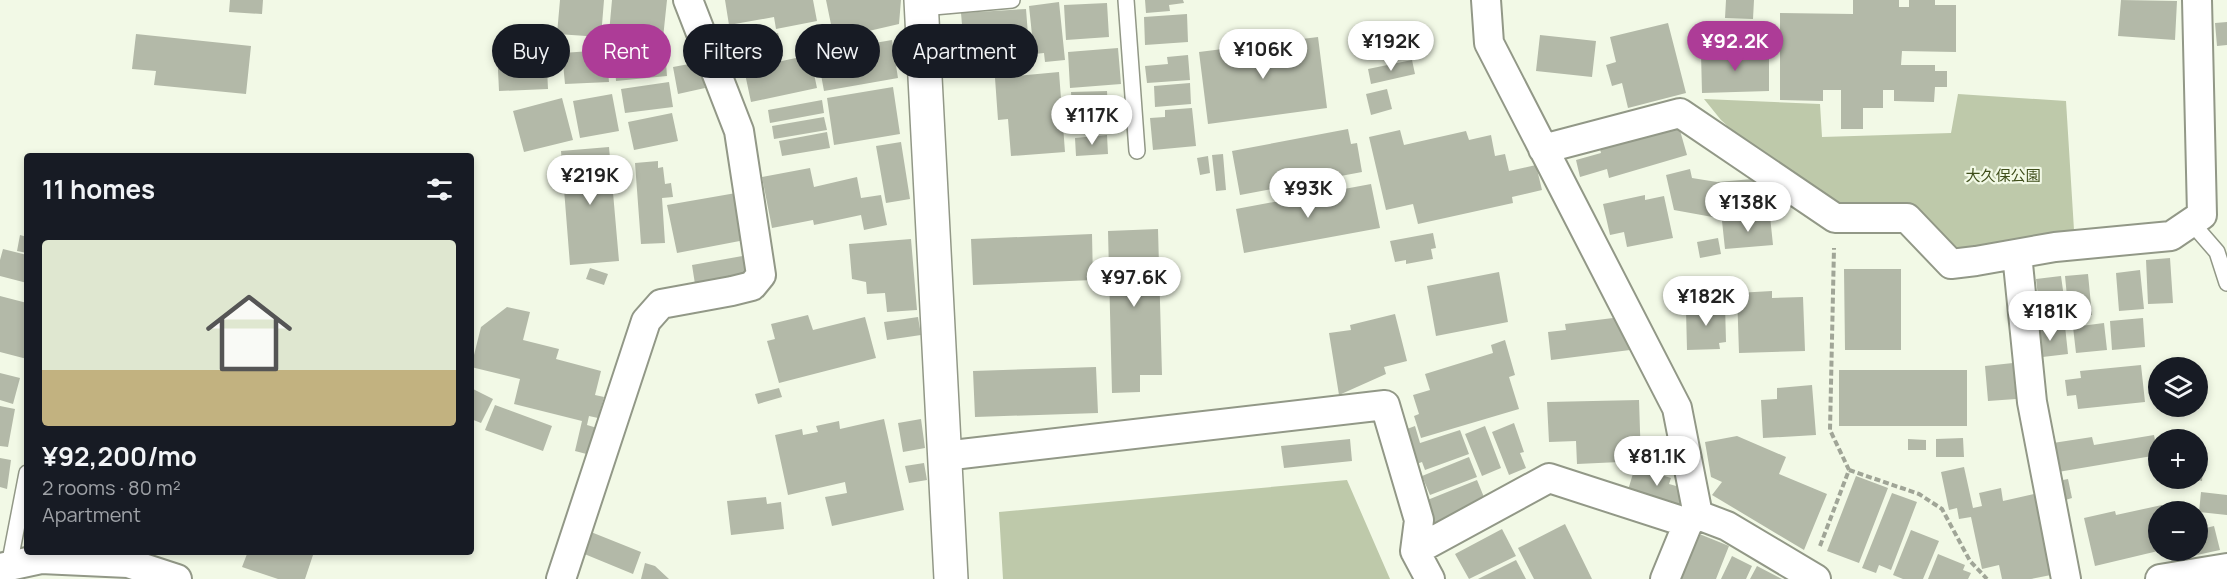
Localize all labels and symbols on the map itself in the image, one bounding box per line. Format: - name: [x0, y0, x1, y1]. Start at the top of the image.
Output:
- pin: ¥192K: [1349, 21, 1433, 72]
- pin: ¥92.2K: [1686, 21, 1784, 72]
- pin: ¥106K: [1221, 29, 1305, 80]
- pin: ¥117K: [1050, 95, 1134, 146]
- pin: ¥219K: [548, 155, 632, 206]
- park label: 大久保公園: [1965, 165, 2041, 186]
- pin: ¥93K: [1272, 168, 1344, 219]
- pin: ¥138K: [1706, 182, 1790, 233]
- pin: ¥97.6K: [1085, 257, 1183, 308]
- pin: ¥182K: [1664, 276, 1748, 327]
- pin: ¥181K: [2008, 291, 2092, 342]
- pin: ¥81.1K: [1608, 436, 1706, 487]

